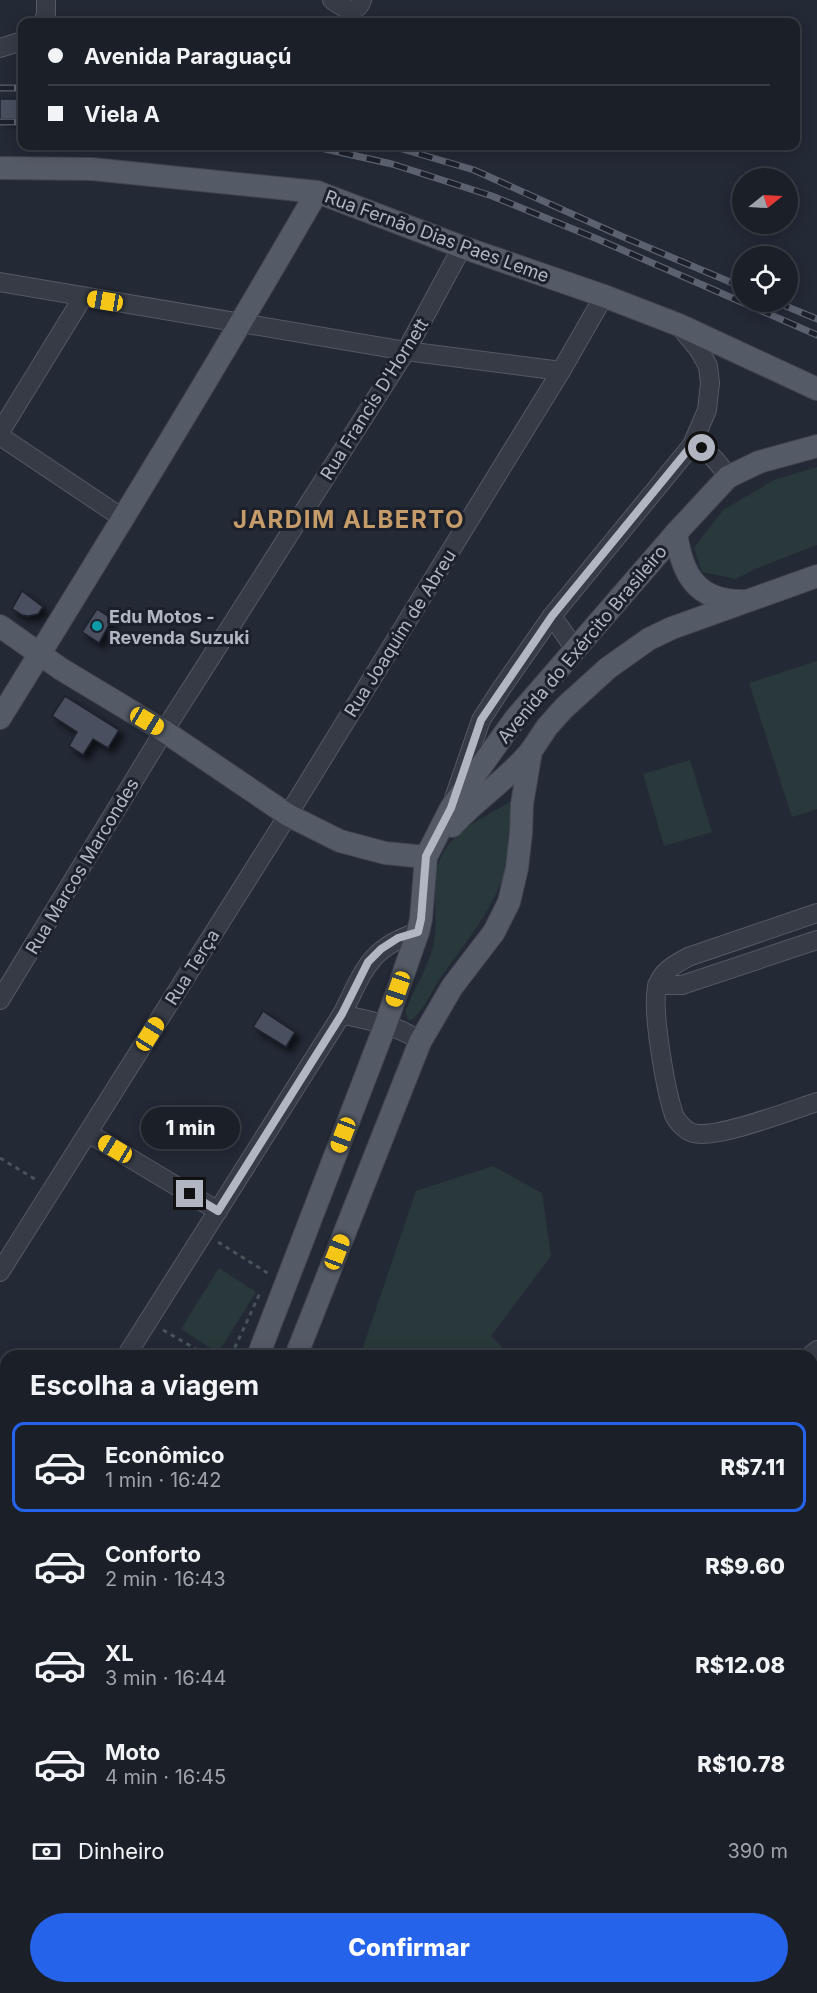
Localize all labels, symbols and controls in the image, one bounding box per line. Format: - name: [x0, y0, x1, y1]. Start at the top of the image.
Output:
- text: Avenida Paraguaçú: [84, 43, 292, 69]
- text: Viela A: [84, 101, 160, 127]
- north arrow: [732, 168, 798, 234]
- map controls: [732, 168, 798, 312]
- street label: Rua Fernão Dias Paes Leme: [322, 186, 552, 286]
- button: locate: [732, 246, 798, 312]
- car: [86, 289, 124, 313]
- street label: Rua Francis D'Hornett: [316, 314, 432, 484]
- route start: [688, 434, 715, 461]
- district label: JARDIM ALBERTO: [233, 505, 465, 534]
- street label: Avenida do Exército Brasileiro: [493, 541, 671, 747]
- street label: Rua Joaquim de Abreu: [340, 545, 460, 721]
- place label: Edu Motos - Revenda Suzuki: [109, 606, 249, 648]
- marker: Edu Motos - Revenda Suzuki: [90, 619, 104, 633]
- car: [127, 704, 167, 738]
- street label: Rua Marcos Marcondes: [21, 774, 143, 958]
- street label: Rua Terça: [161, 925, 223, 1009]
- car: [384, 969, 412, 1009]
- car: [133, 1014, 167, 1054]
- callout: 1 min: [140, 1107, 240, 1149]
- car: [328, 1115, 358, 1155]
- text: 1 min: [165, 1116, 216, 1140]
- car: [95, 1132, 135, 1166]
- route end: [176, 1180, 203, 1207]
- car: [322, 1232, 352, 1272]
- text: Escolha a viagem: [30, 1369, 259, 1402]
- icon: car: [33, 1440, 87, 1494]
- text: Econômico: [105, 1442, 224, 1468]
- text: R$7.11: [721, 1454, 785, 1480]
- text: 1 min · 16:42: [105, 1468, 221, 1492]
- icon: car: [33, 1539, 87, 1593]
- text: Conforto: [105, 1541, 201, 1567]
- text: R$9.60: [705, 1553, 785, 1579]
- text: 2 min · 16:43: [105, 1567, 226, 1591]
- icon: car: [33, 1638, 87, 1692]
- text: XL: [105, 1640, 134, 1666]
- text: R$12.08: [695, 1652, 785, 1678]
- text: 3 min · 16:44: [105, 1666, 226, 1690]
- icon: car: [33, 1737, 87, 1791]
- text: Moto: [105, 1739, 160, 1765]
- text: R$10.78: [697, 1751, 785, 1777]
- text: 4 min · 16:45: [105, 1765, 226, 1789]
- icon: cash: [30, 1835, 63, 1868]
- text: Dinheiro: [78, 1838, 164, 1864]
- text: 390 m: [727, 1839, 788, 1863]
- button: Confirmar: [30, 1913, 788, 1982]

